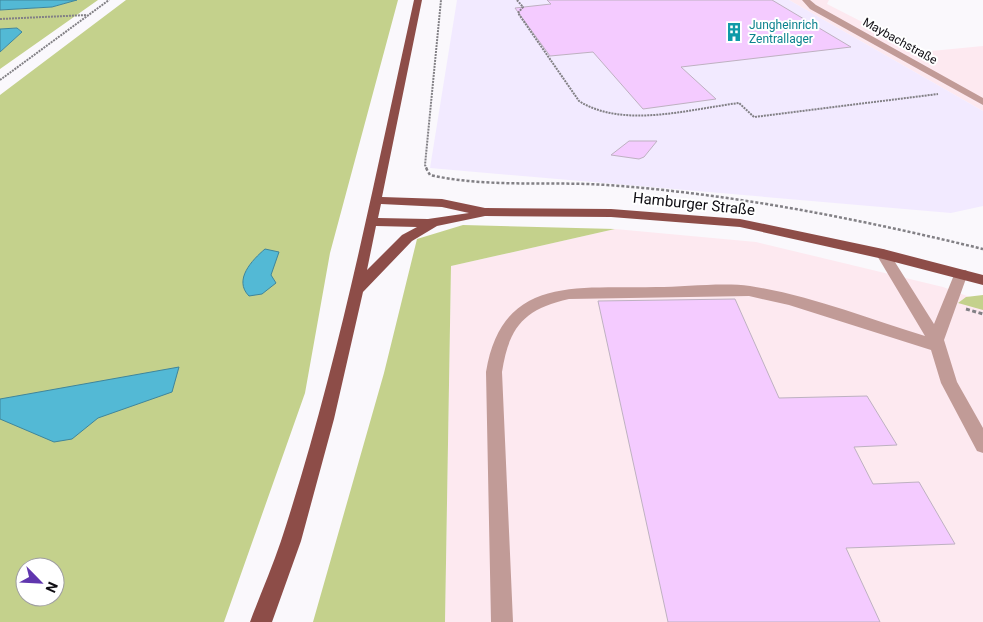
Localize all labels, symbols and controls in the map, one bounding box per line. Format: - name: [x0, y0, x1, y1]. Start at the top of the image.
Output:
- street label: Maybachstraße: [860, 15, 940, 67]
- place label: Jungheinrich Zentrallager: [749, 18, 818, 46]
- building icon: Jungheinrich Zentrallager: [723, 21, 745, 43]
- street label: Hamburger Straße: [632, 189, 756, 219]
- north arrow: [15, 557, 65, 607]
- text: N: [43, 580, 61, 595]

